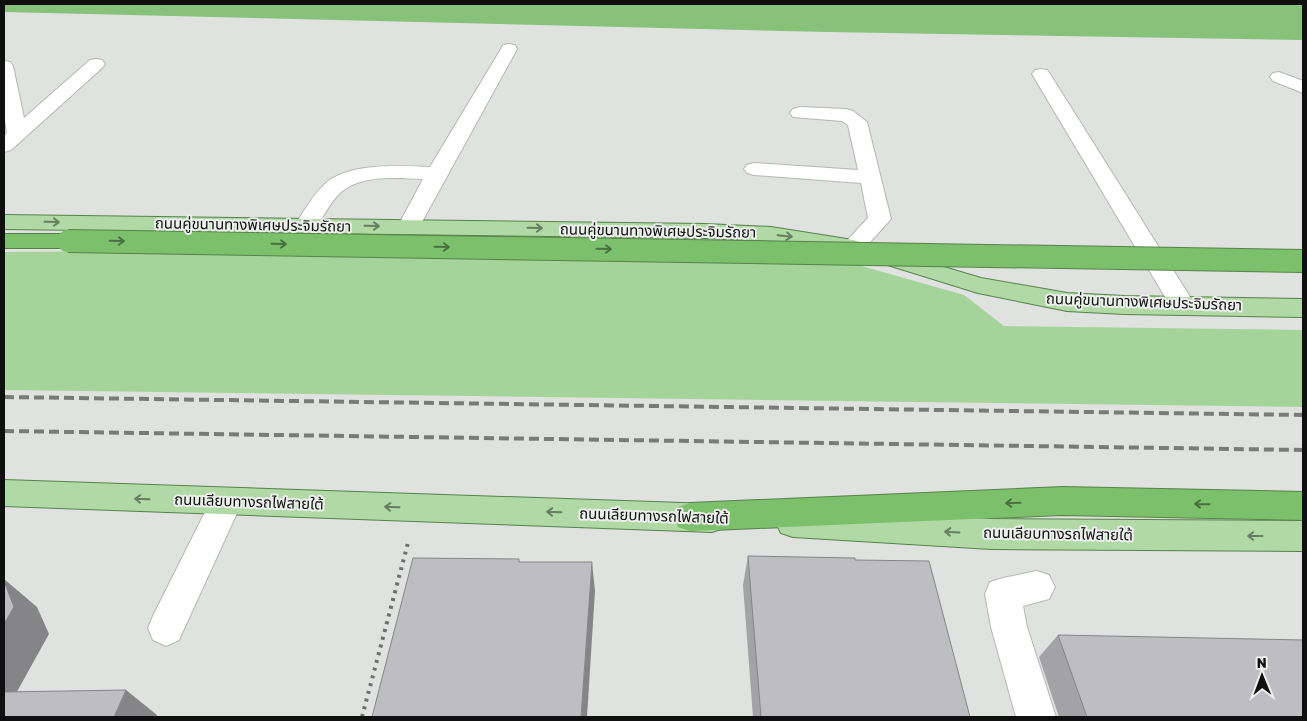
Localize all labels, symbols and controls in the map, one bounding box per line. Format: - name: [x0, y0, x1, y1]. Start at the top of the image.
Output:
- street label: ถนนคู่ขนานทางพิเศษประจิมรัถยา: [155, 214, 351, 236]
- one-way arrow: [44, 217, 60, 227]
- street label: ถนนคู่ขนานทางพิเศษประจิมรัถยา: [560, 220, 756, 242]
- one-way arrow: [364, 221, 380, 231]
- one-way arrow: [526, 223, 543, 233]
- one-way arrow: [776, 231, 792, 241]
- one-way arrow: [109, 237, 125, 246]
- one-way arrow: [271, 239, 287, 249]
- one-way arrow: [434, 242, 450, 252]
- one-way arrow: [596, 244, 612, 254]
- street label: ถนนคู่ขนานทางพิเศษประจิมรัถยา: [1046, 290, 1242, 314]
- street label: ถนนเลียบทางรถไฟสายใต้: [174, 490, 324, 514]
- one-way arrow: [134, 494, 150, 503]
- one-way arrow: [1005, 499, 1021, 508]
- one-way arrow: [1194, 499, 1210, 509]
- one-way arrow: [384, 502, 400, 512]
- street label: ถนนเลียบทางรถไฟสายใต้: [579, 504, 729, 528]
- one-way arrow: [546, 508, 562, 517]
- street label: ถนนเลียบทางรถไฟสายใต้: [983, 524, 1133, 544]
- one-way arrow: [944, 528, 960, 537]
- one-way arrow: [1247, 531, 1263, 541]
- north arrow: [1237, 651, 1287, 701]
- text: N: [1257, 655, 1267, 672]

